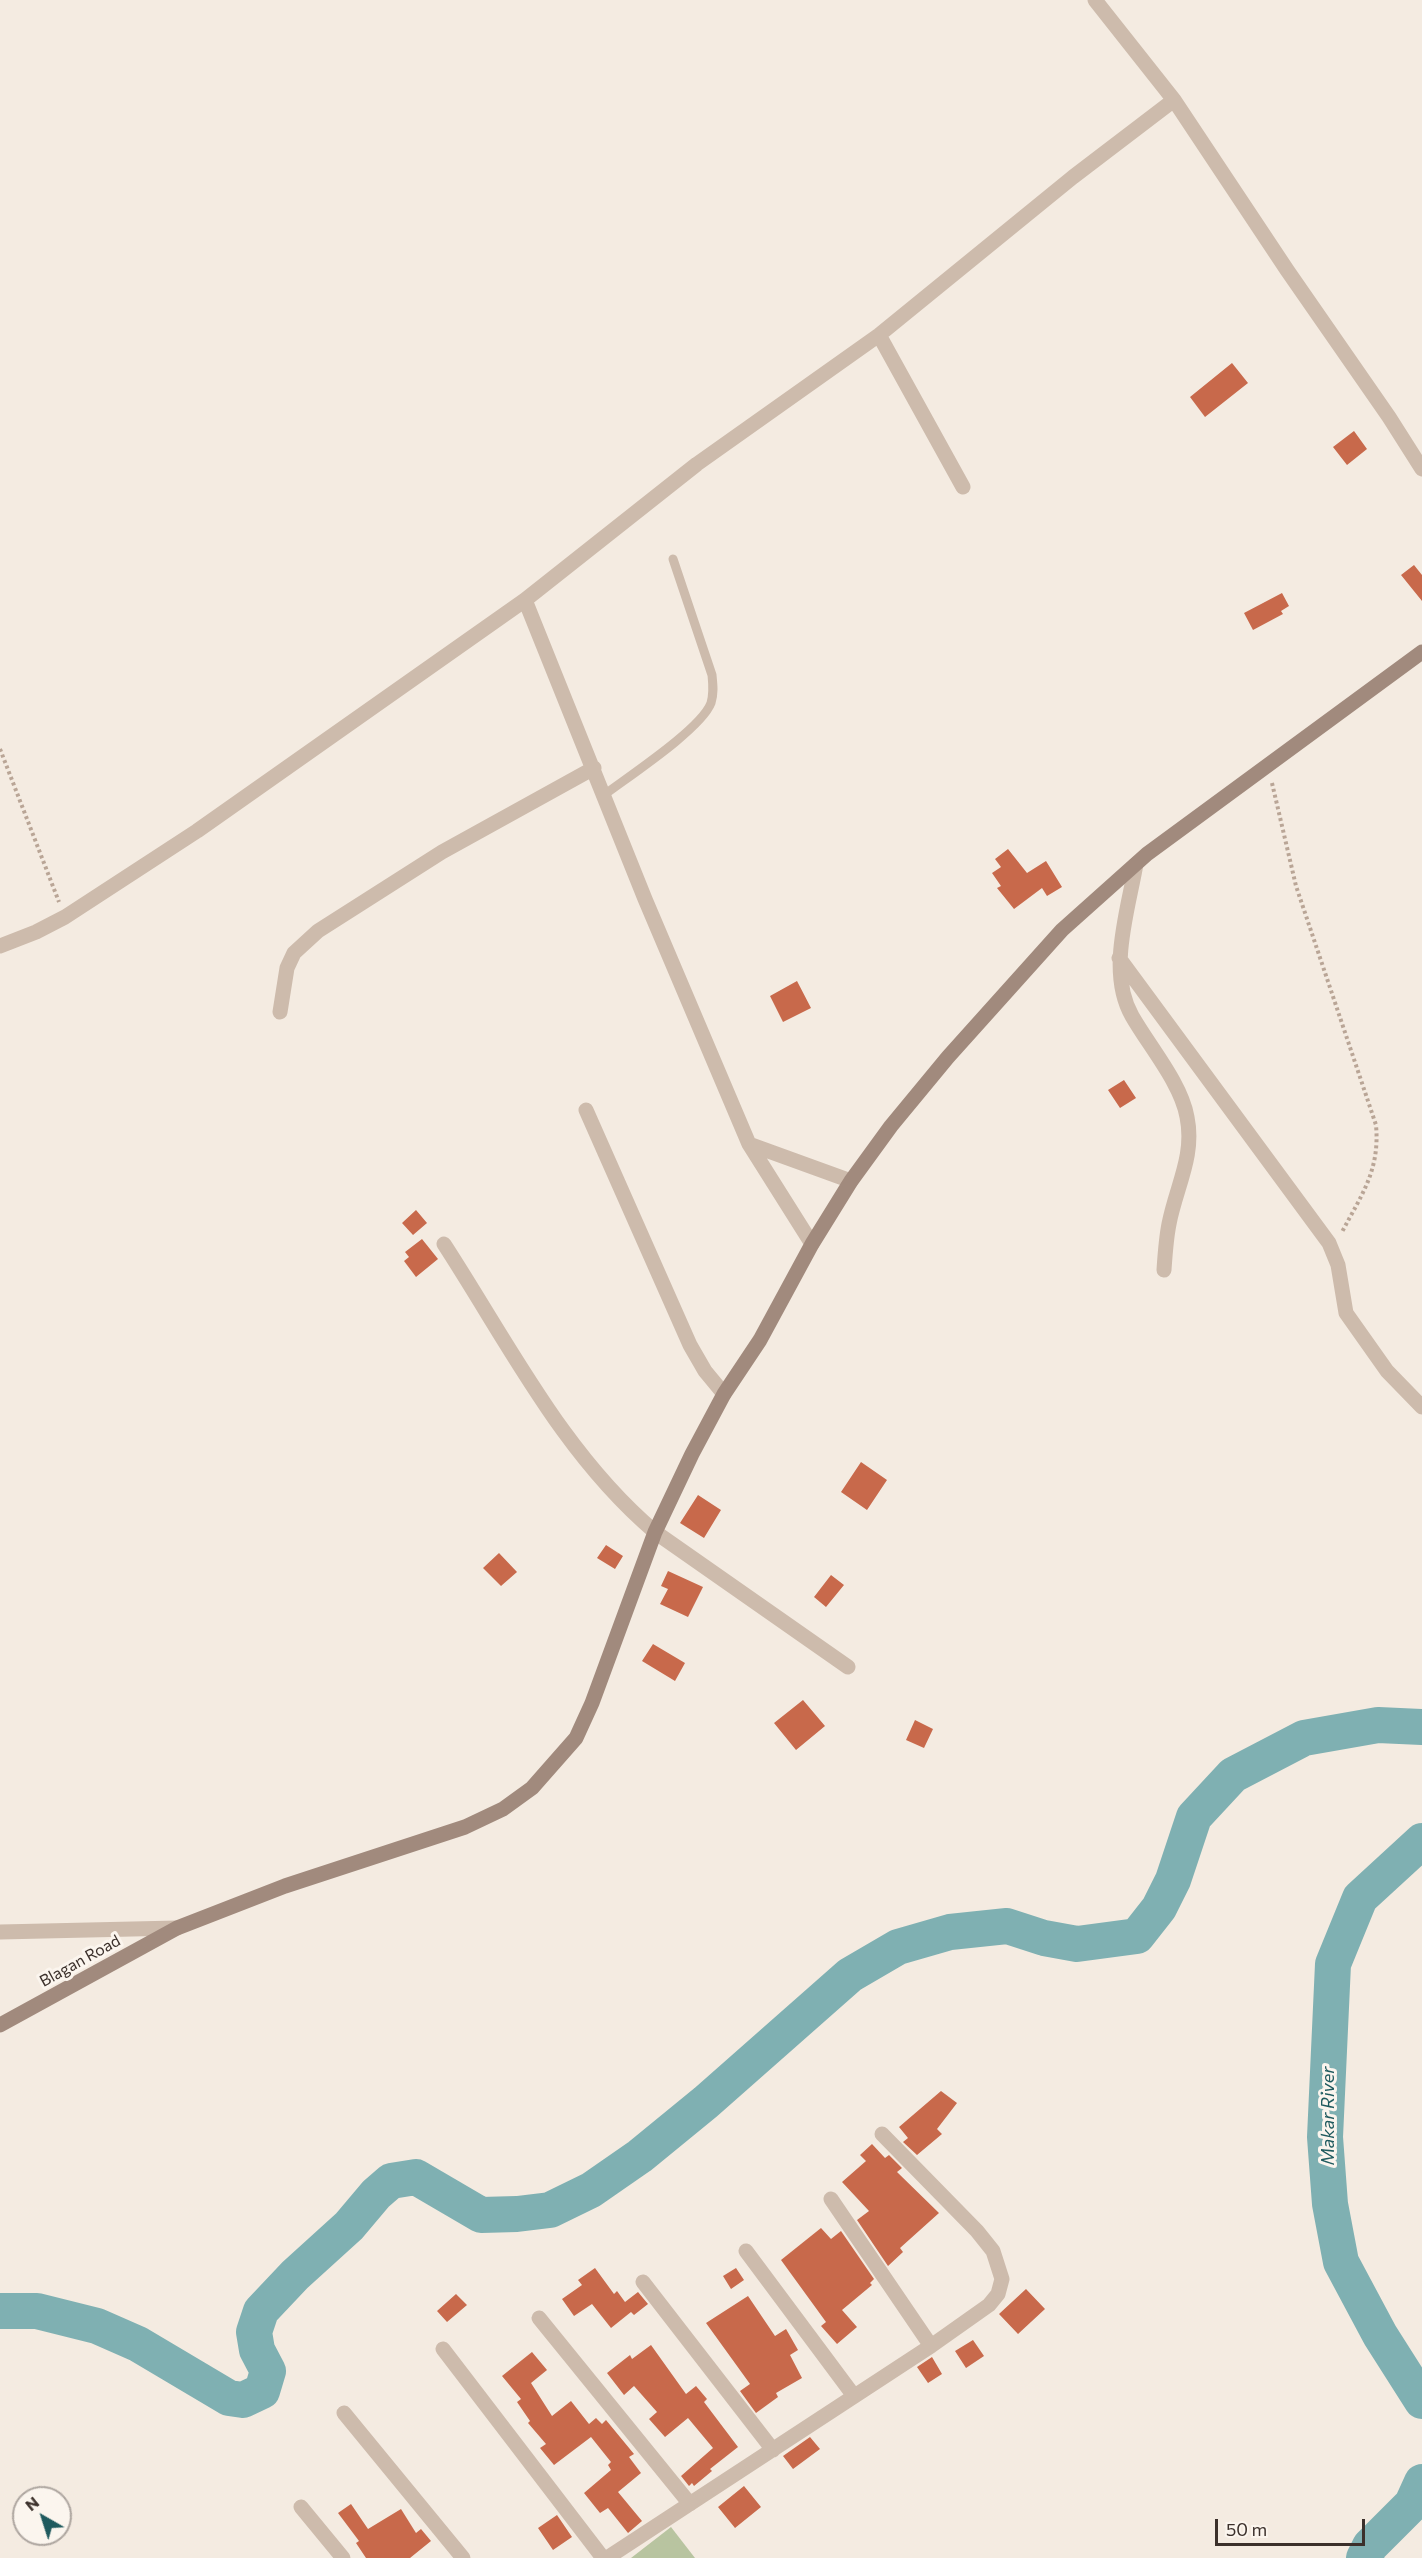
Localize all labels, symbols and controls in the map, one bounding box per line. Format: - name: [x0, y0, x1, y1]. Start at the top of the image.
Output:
- street label: Blagan Road: [36, 1931, 124, 1991]
- water label: Makar River: [1317, 2067, 1339, 2165]
- north arrow: [12, 2486, 72, 2546]
- text: N: [21, 2492, 42, 2514]
- scale bar: [1218, 2507, 1368, 2545]
- text: 50 m: [1226, 2518, 1267, 2540]

